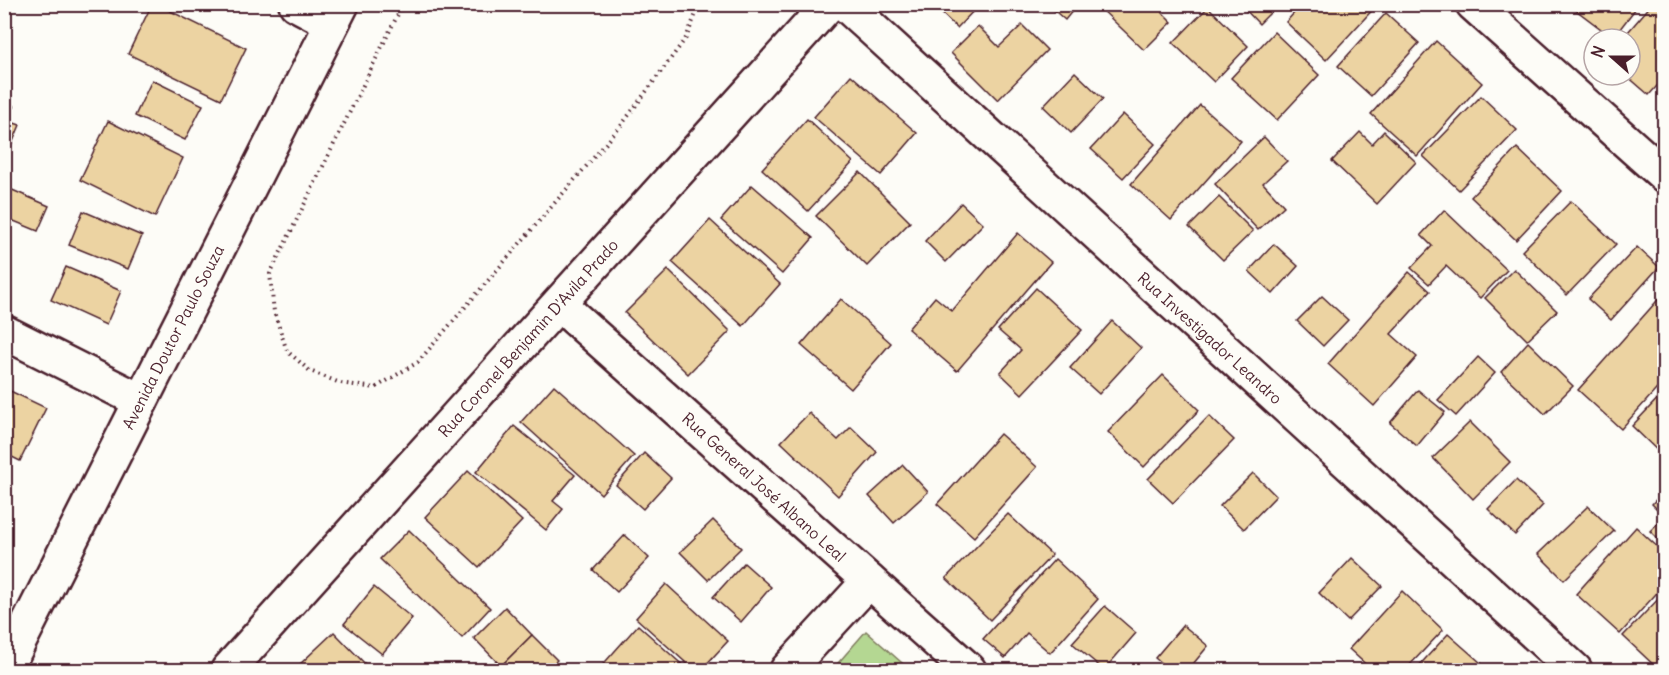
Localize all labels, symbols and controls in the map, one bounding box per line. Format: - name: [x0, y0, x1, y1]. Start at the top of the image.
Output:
- north arrow: [1582, 27, 1642, 87]
- text: N: [1587, 43, 1609, 60]
- street label: Rua Coronel Benjamin D'Avila Prado: [434, 235, 622, 441]
- street label: Avenida Doutor Paulo Souza: [118, 242, 228, 432]
- street label: Rua Investigador Leandro: [1134, 268, 1286, 408]
- street label: Rua General José Albano Leal: [678, 408, 850, 566]

